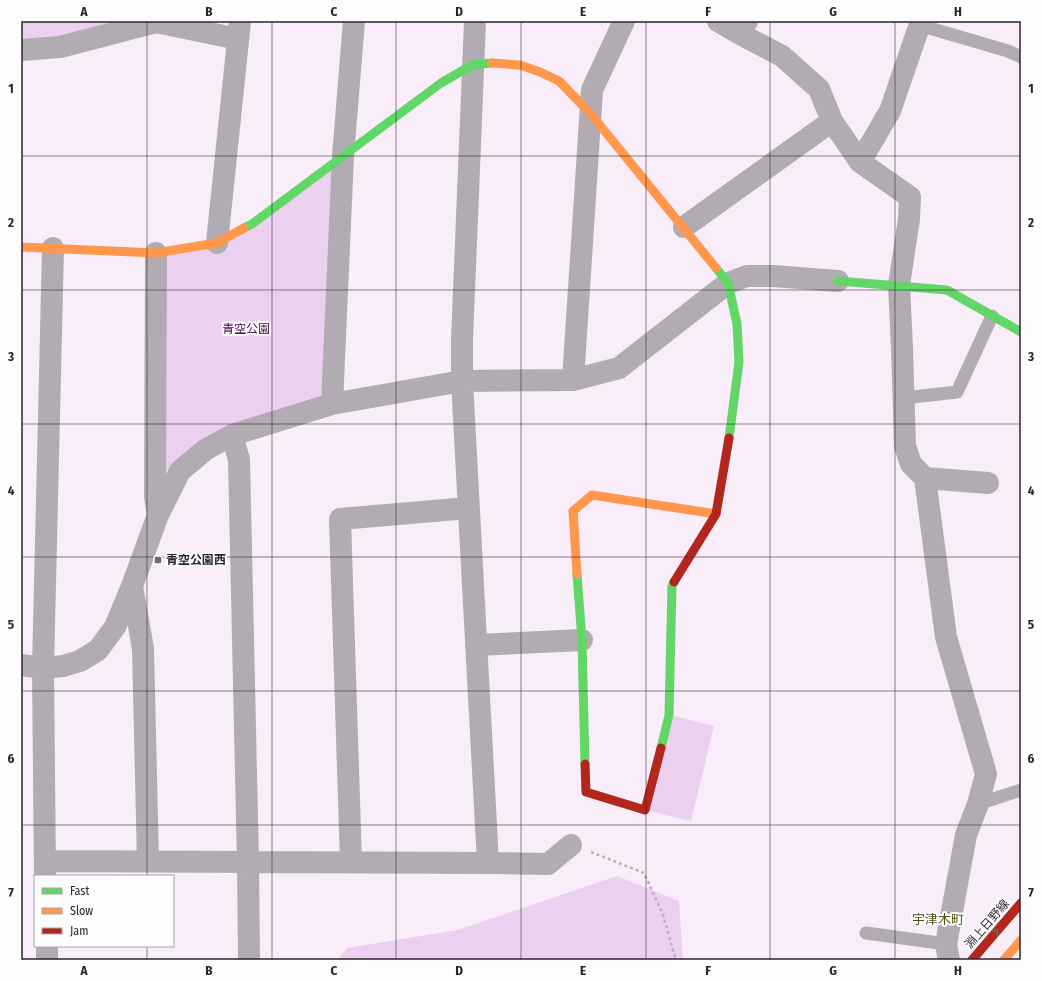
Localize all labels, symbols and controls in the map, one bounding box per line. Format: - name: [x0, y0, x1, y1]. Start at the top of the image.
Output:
- text: A: [79, 4, 88, 19]
- text: B: [205, 4, 213, 19]
- text: C: [331, 4, 338, 19]
- text: D: [455, 4, 463, 19]
- text: E: [580, 4, 586, 19]
- text: F: [705, 4, 711, 19]
- text: G: [829, 4, 837, 19]
- text: H: [954, 4, 962, 19]
- text: 1: [8, 81, 14, 96]
- text: 1: [1028, 81, 1034, 96]
- text: 2: [7, 215, 14, 230]
- text: 2: [1027, 215, 1034, 230]
- park label: 青空公園: [222, 322, 270, 336]
- text: 3: [7, 349, 14, 364]
- text: 3: [1027, 349, 1034, 364]
- text: 4: [8, 483, 15, 498]
- text: 4: [1028, 483, 1035, 498]
- place label: 青空公園西: [166, 553, 226, 567]
- marker: 青空公園西: [153, 555, 163, 565]
- text: 5: [8, 617, 14, 632]
- text: 5: [1028, 617, 1034, 632]
- text: 6: [8, 751, 15, 766]
- text: 6: [1028, 751, 1035, 766]
- legend: [34, 875, 174, 947]
- text: Fast: [70, 884, 89, 898]
- text: 7: [8, 885, 14, 900]
- text: 7: [1028, 885, 1034, 900]
- street label: 淵上日野線: [962, 897, 1012, 951]
- text: Slow: [70, 904, 93, 918]
- district label: 宇津木町: [912, 912, 964, 927]
- text: Jam: [70, 924, 88, 938]
- one-way arrow: [992, 929, 999, 936]
- text: A: [79, 963, 88, 978]
- text: B: [205, 963, 213, 978]
- text: C: [331, 963, 338, 978]
- text: D: [455, 963, 463, 978]
- text: E: [580, 963, 586, 978]
- text: F: [705, 963, 711, 978]
- text: G: [829, 963, 837, 978]
- text: H: [954, 963, 962, 978]

